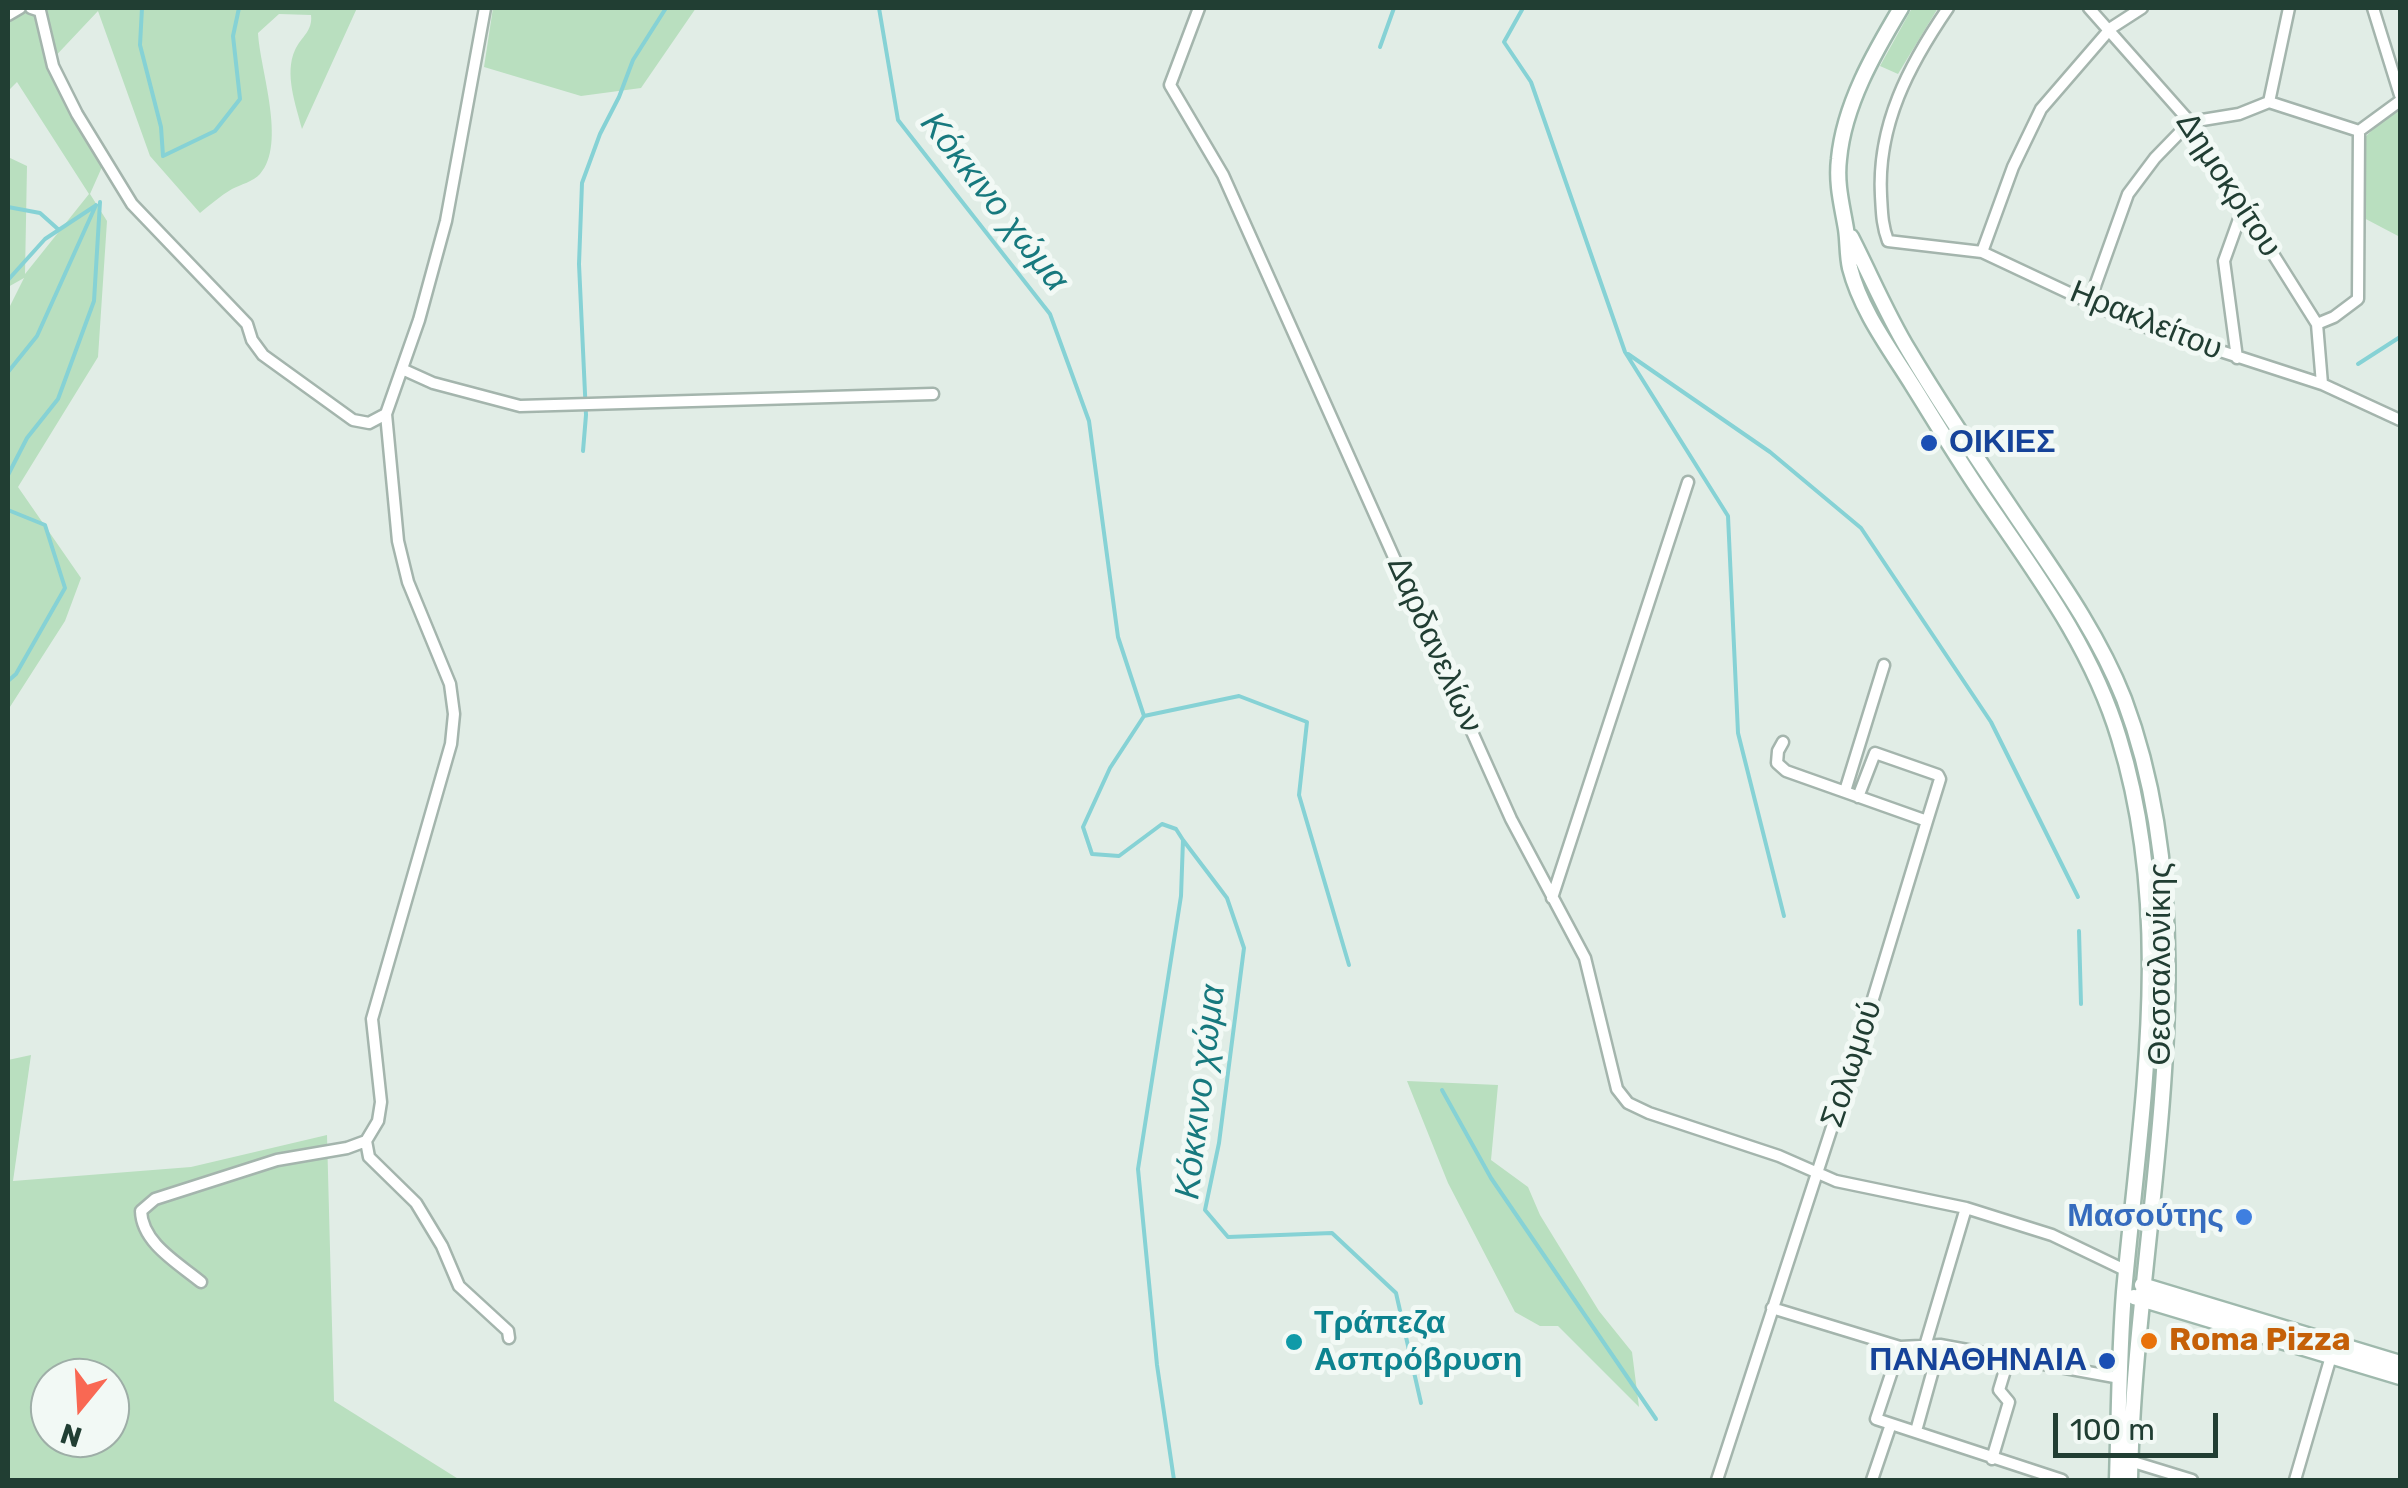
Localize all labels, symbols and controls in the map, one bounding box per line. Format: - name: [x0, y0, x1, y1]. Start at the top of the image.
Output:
- water label: Κόκκινο χώμα: [911, 104, 1077, 300]
- street label: Δημοκρίτου: [2167, 106, 2289, 264]
- street label: Ηρακλείτου: [2064, 273, 2228, 369]
- place label: ΟΙΚΙΕΣ: [1949, 424, 2055, 462]
- marker: ΟΙΚΙΕΣ: [1918, 432, 1940, 454]
- street label: Δαρδανελίων: [1378, 551, 1490, 739]
- street label: Θεσσαλονίκης: [2142, 863, 2180, 1065]
- water label: Κόκκινο χώμα: [1167, 982, 1235, 1202]
- street label: Σολωμού: [1813, 996, 1891, 1132]
- place label: Μασούτης: [2067, 1198, 2224, 1236]
- marker: Μασούτης: [2233, 1206, 2255, 1228]
- place label: Τράπεζα Ασπρόβρυση: [1314, 1305, 1522, 1380]
- place label: Roma Pizza: [2169, 1322, 2351, 1360]
- marker: Roma Pizza: [2138, 1330, 2160, 1352]
- marker: Τράπεζα Ασπρόβρυση: [1283, 1331, 1305, 1353]
- place label: ΠΑΝΑΘΗΝΑΙΑ: [1869, 1342, 2087, 1380]
- marker: ΠΑΝΑΘΗΝΑΙΑ: [2096, 1350, 2118, 1372]
- north arrow: [30, 1358, 130, 1458]
- scale bar: [2058, 1393, 2223, 1455]
- text: 100 m: [2070, 1412, 2155, 1448]
- text: N: [57, 1416, 86, 1454]

